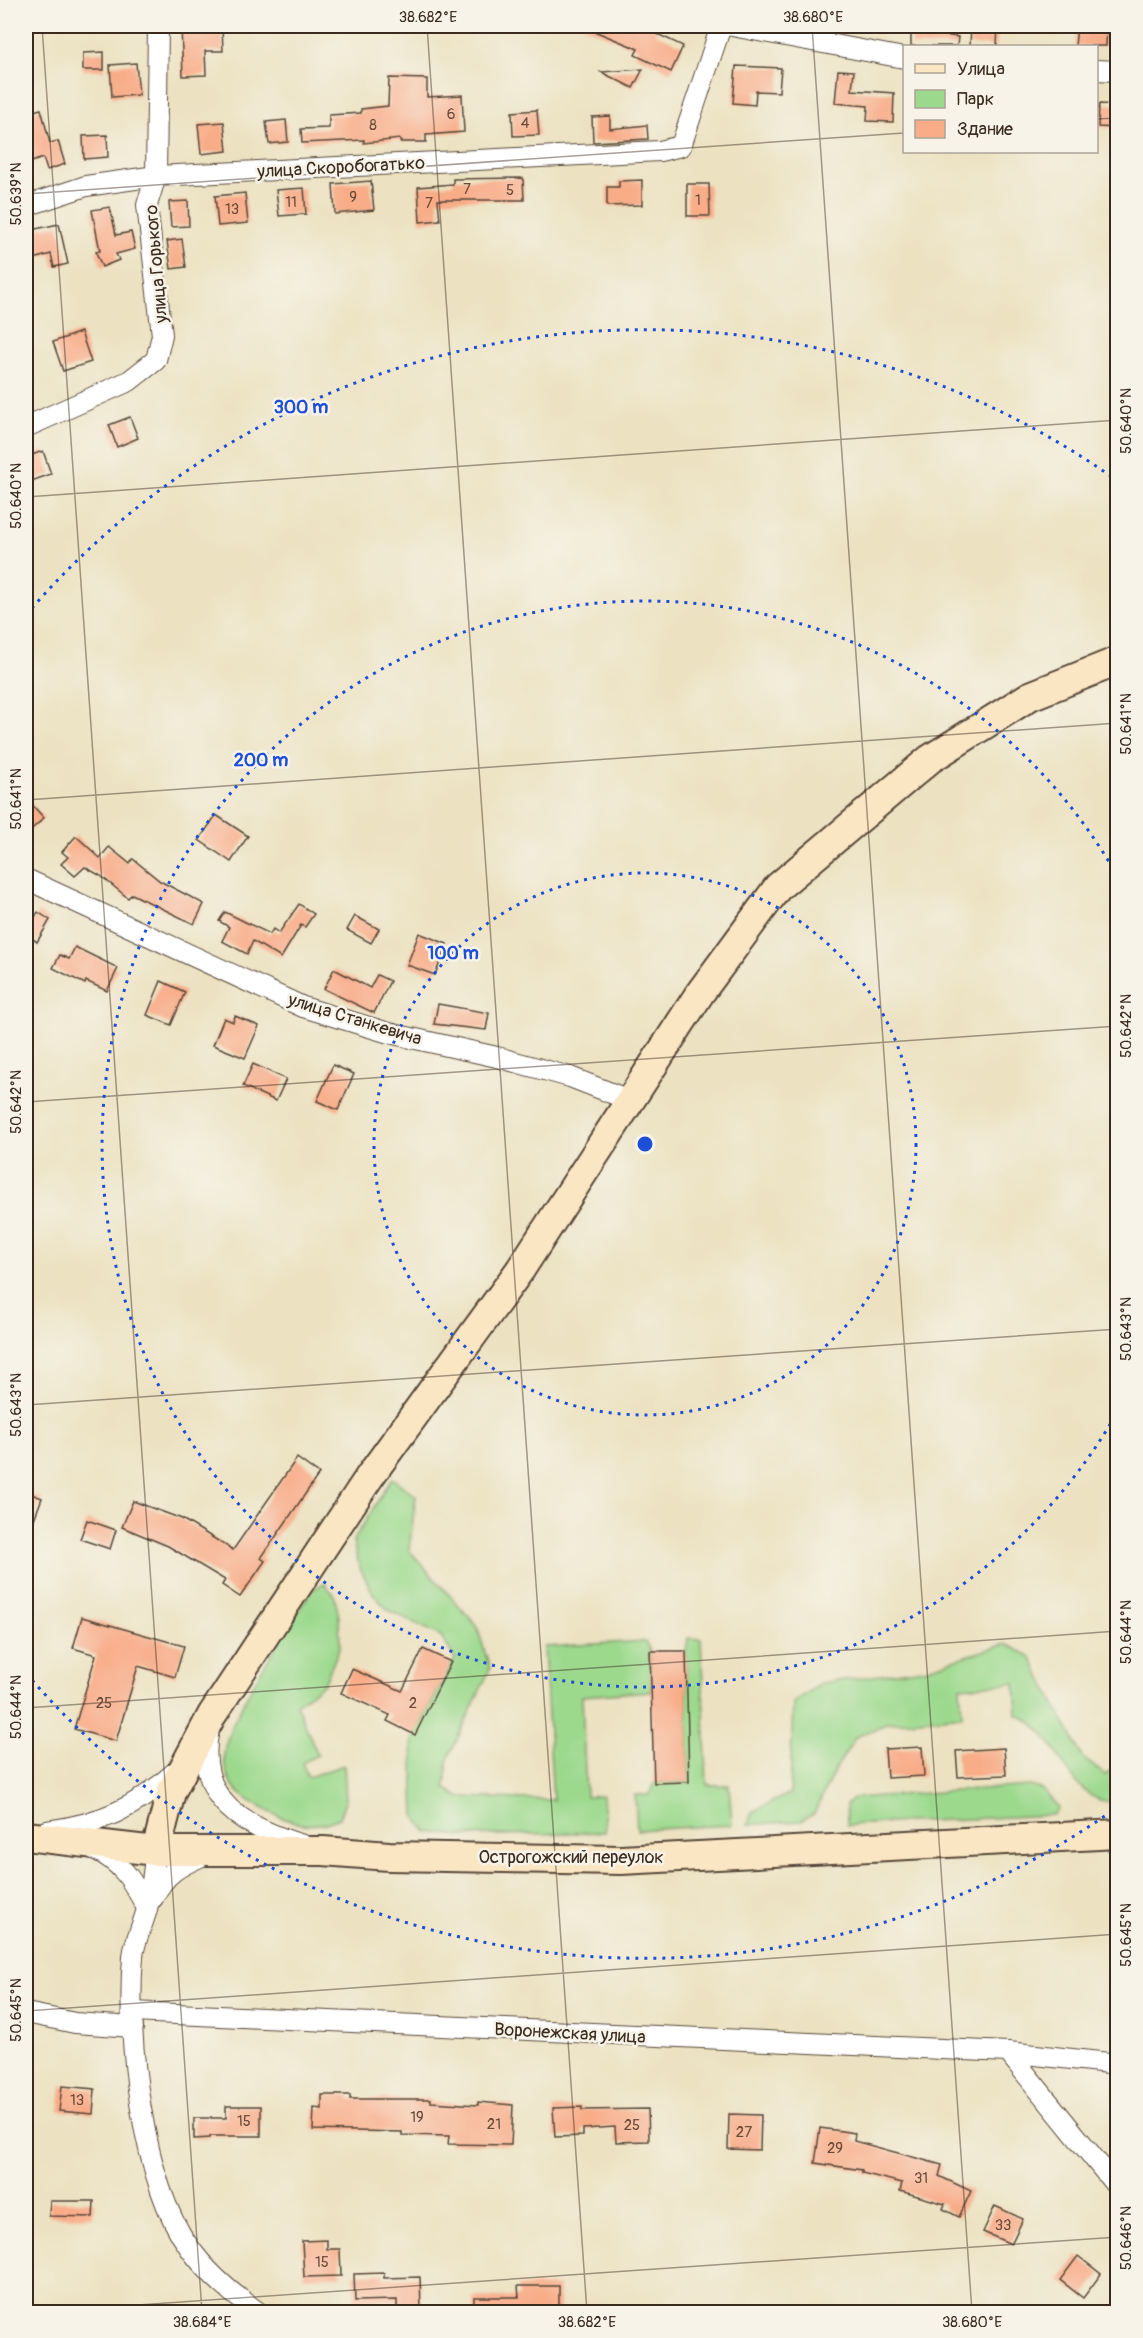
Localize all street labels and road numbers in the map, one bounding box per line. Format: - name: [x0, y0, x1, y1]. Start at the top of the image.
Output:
- street label: улица Скоробогатько: [256, 152, 426, 183]
- street label: улица Горького: [140, 204, 173, 325]
- street label: улица Станкевича: [284, 988, 425, 1051]
- street label: Острогожский переулок: [478, 1846, 664, 1869]
- street label: Воронежская улица: [494, 2018, 646, 2049]

